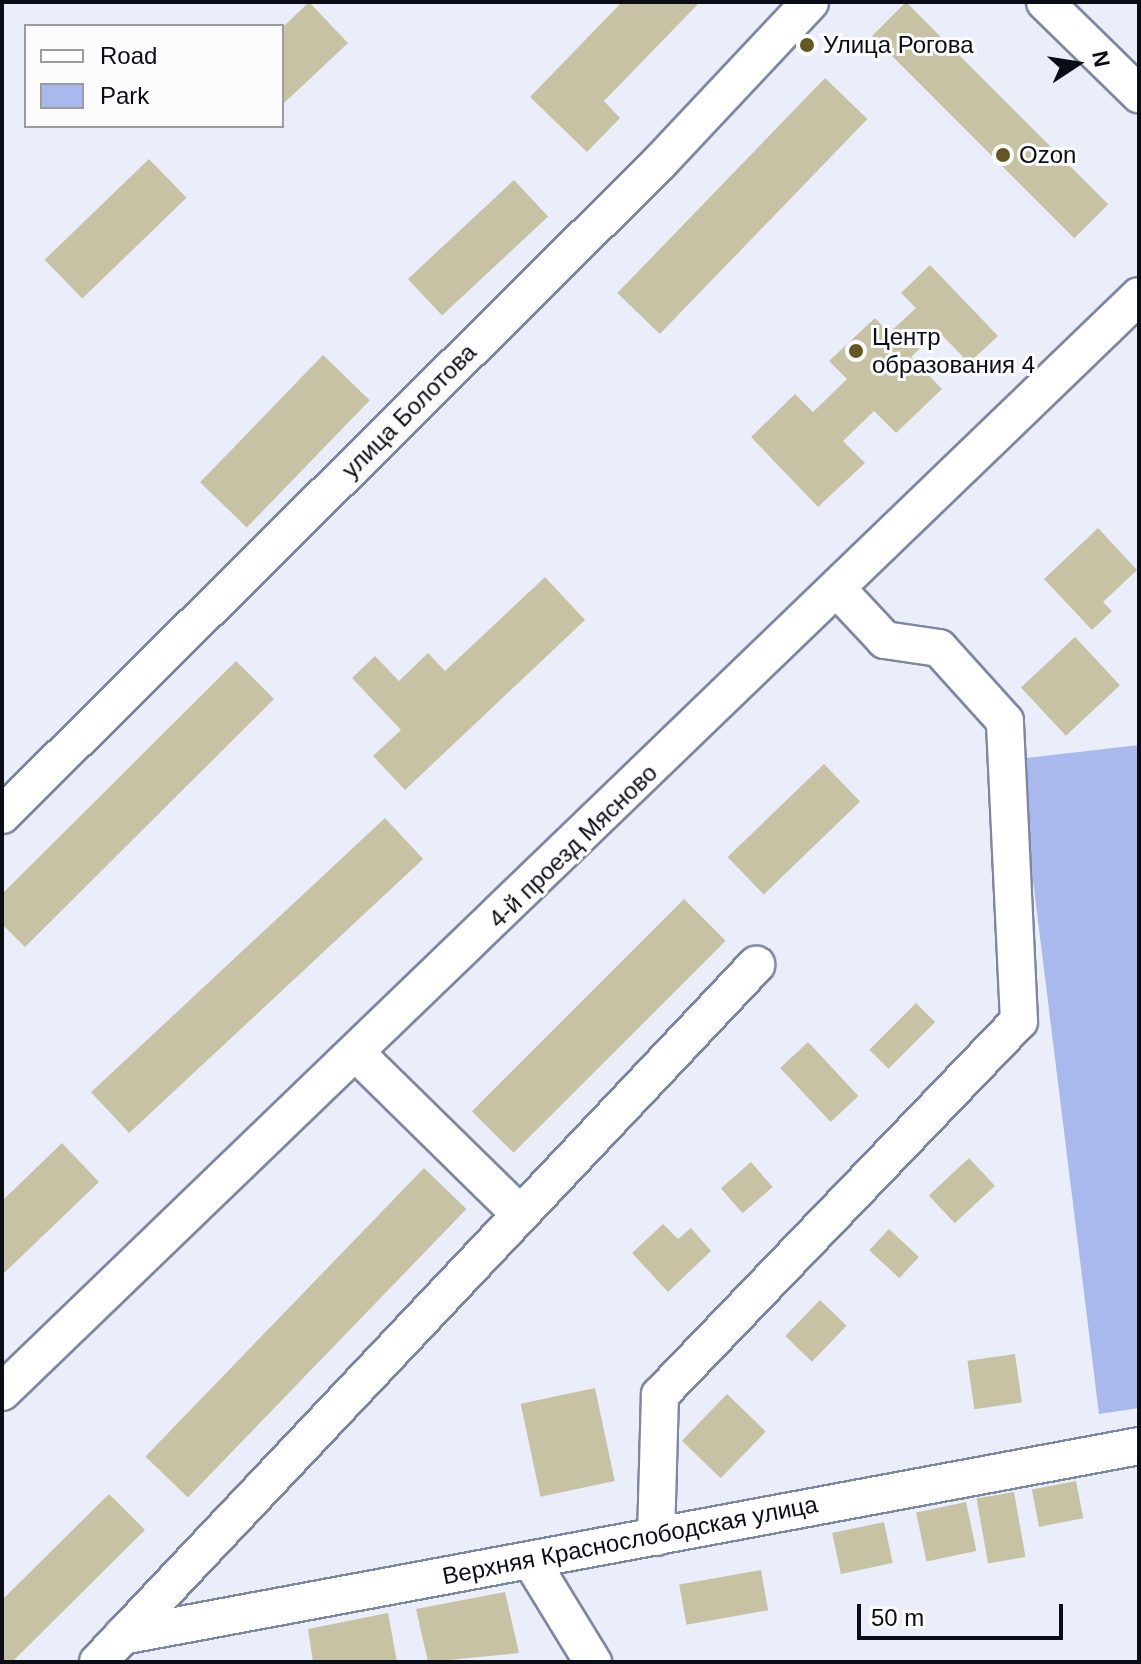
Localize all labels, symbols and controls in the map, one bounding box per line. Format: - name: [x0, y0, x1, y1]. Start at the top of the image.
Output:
- legend: [24, 24, 284, 128]
- north arrow: [1037, 24, 1117, 104]
- place label: Улица Рогова: [823, 31, 974, 59]
- marker: Улица Рогова: [798, 36, 816, 54]
- text: Road: [100, 42, 157, 69]
- text: N: [1087, 49, 1115, 69]
- text: Park: [100, 82, 149, 109]
- place label: Ozon: [1019, 141, 1076, 169]
- marker: Ozon: [994, 146, 1012, 164]
- place label: Центр образования 4: [872, 323, 1035, 379]
- street label: улица Болотова: [336, 338, 482, 484]
- marker: Центр образования 4: [847, 342, 865, 360]
- street label: 4-й проезд Мясново: [483, 758, 663, 934]
- street label: Верхняя Краснослободская улица: [440, 1489, 820, 1591]
- scale bar: [861, 1588, 1067, 1638]
- text: 50 m: [871, 1604, 924, 1631]

